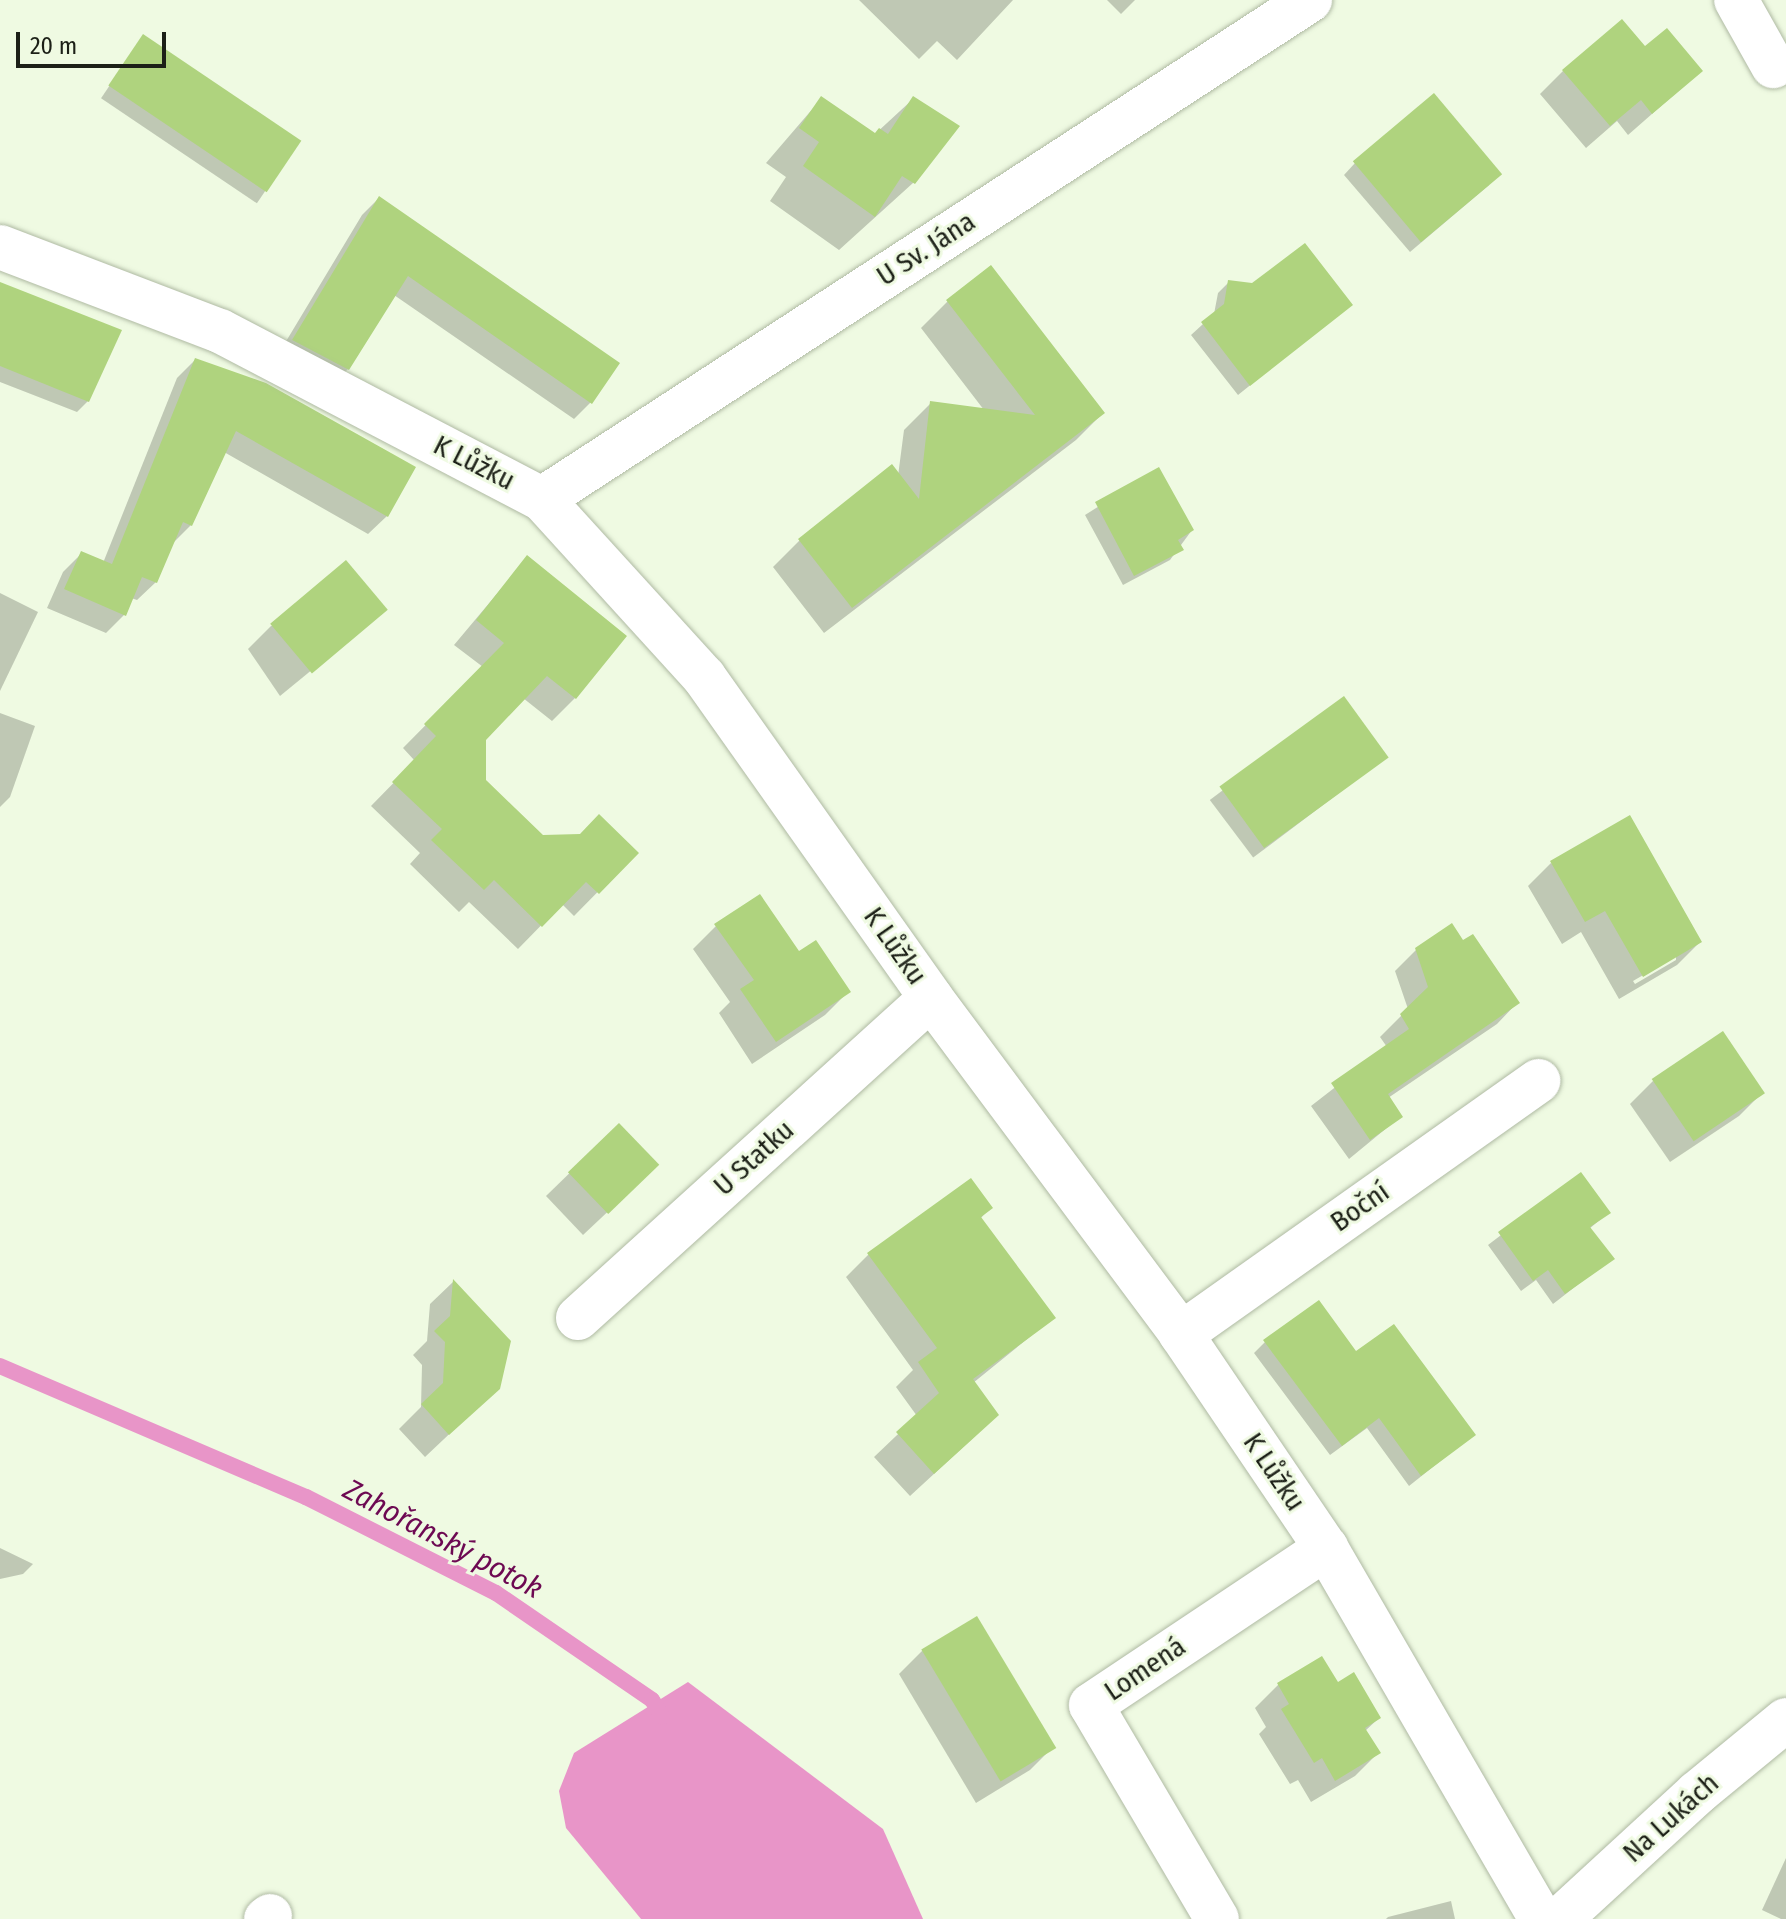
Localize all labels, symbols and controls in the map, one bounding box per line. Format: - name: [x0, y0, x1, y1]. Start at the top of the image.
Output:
- scale bar: [20, 16, 170, 66]
- text: 20 m: [30, 32, 77, 60]
- street label: U Sv. Jána: [871, 205, 981, 293]
- street label: K Lůžku: [428, 428, 520, 498]
- street label: K Lůžku: [856, 901, 934, 991]
- street label: U Statku: [707, 1113, 801, 1203]
- street label: Boční: [1324, 1175, 1396, 1239]
- street label: K Lůžku: [1236, 1427, 1312, 1517]
- water label: Zahořanský potok: [337, 1471, 549, 1607]
- street label: Lomená: [1098, 1630, 1192, 1708]
- street label: Na Lukách: [1616, 1766, 1726, 1870]

